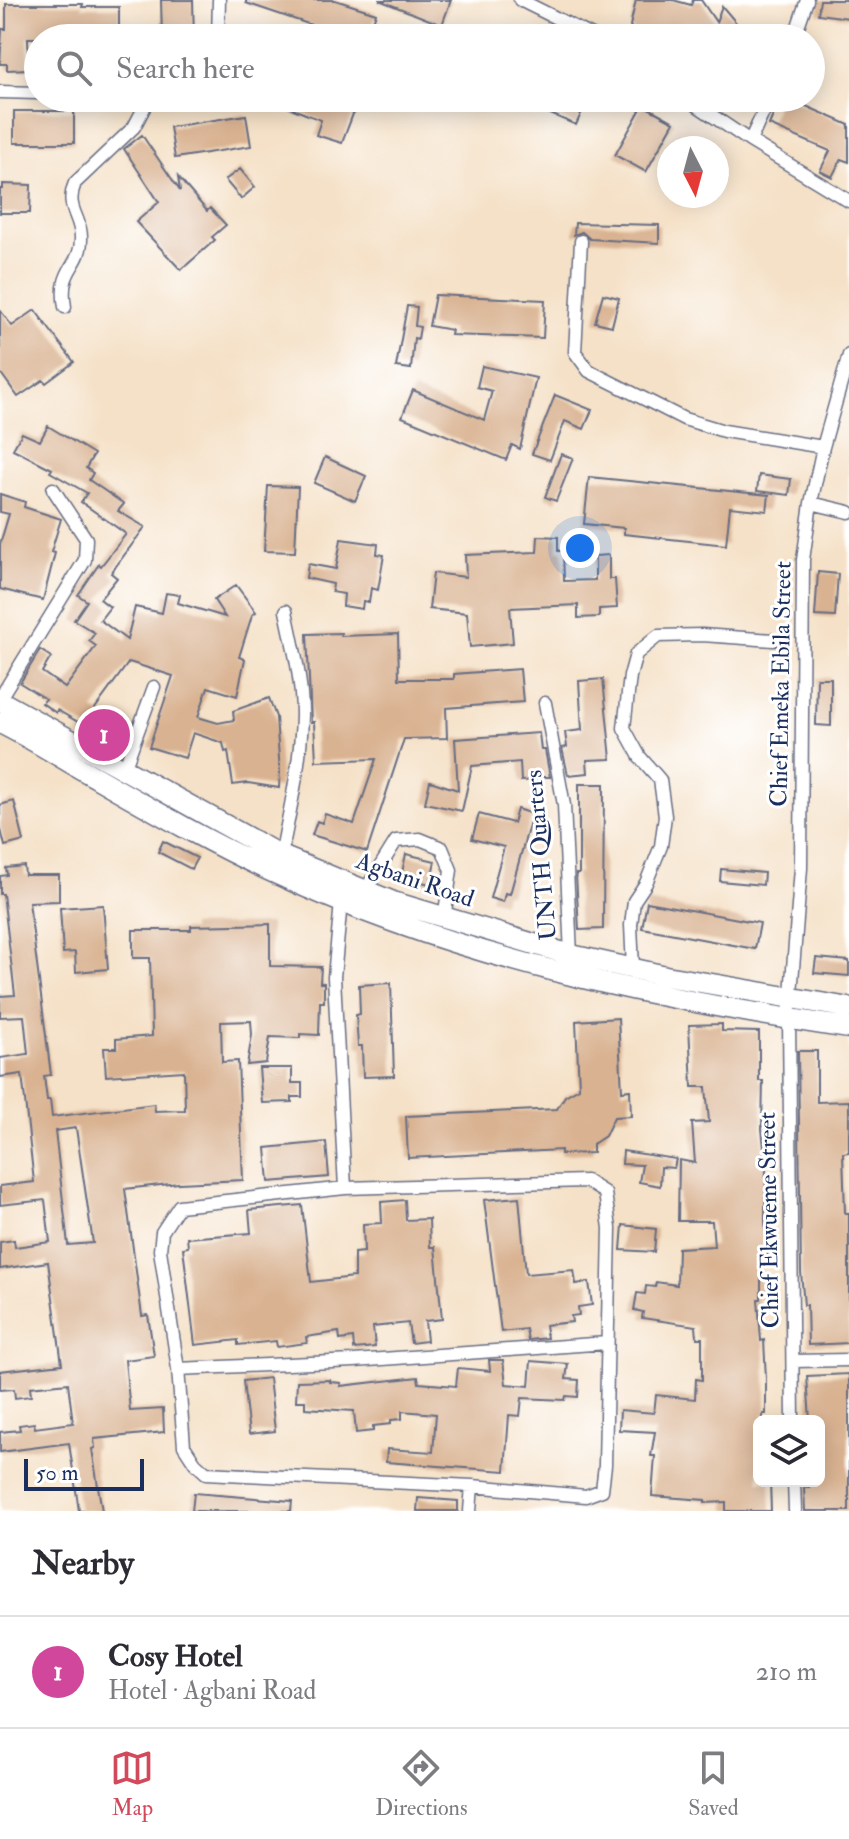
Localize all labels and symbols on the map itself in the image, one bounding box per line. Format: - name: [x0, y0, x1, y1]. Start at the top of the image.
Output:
- north arrow: [657, 136, 729, 208]
- your location: [560, 528, 600, 568]
- street label: Chief Emeka Ebila Street: [763, 561, 799, 807]
- pin: 1: [78, 705, 130, 765]
- street label: UNTH Quarters: [518, 769, 564, 941]
- street label: Agbani Road: [351, 845, 478, 915]
- street label: Chief Ekwueme Street: [752, 1111, 786, 1329]
- scale bar: [24, 1455, 144, 1491]

